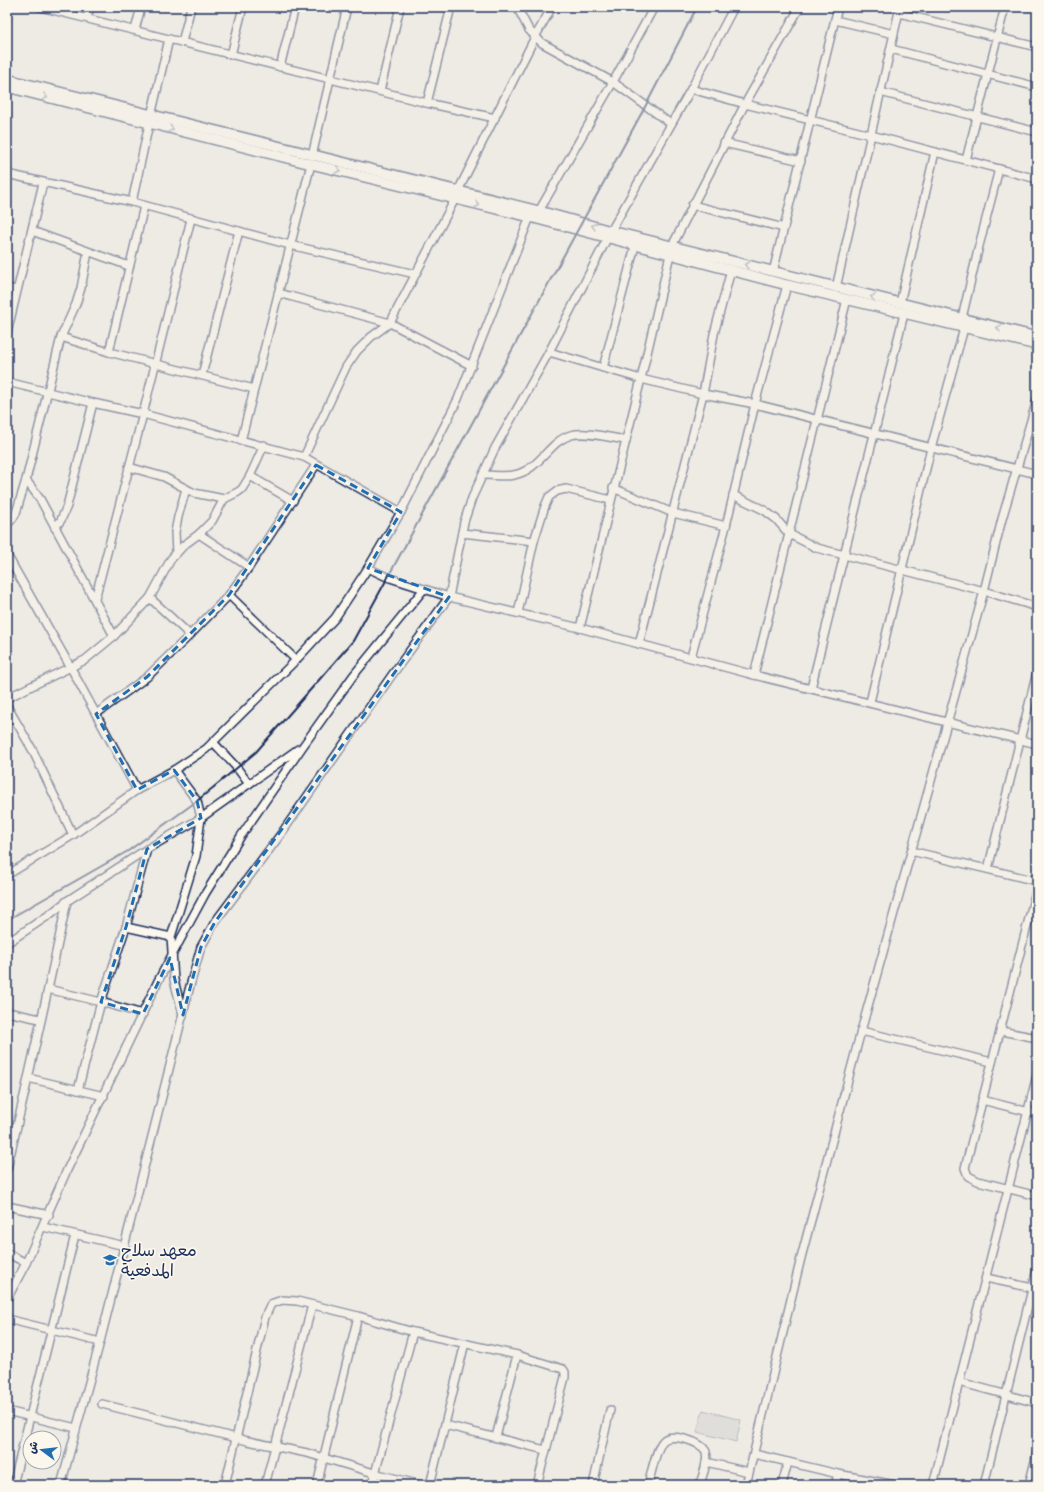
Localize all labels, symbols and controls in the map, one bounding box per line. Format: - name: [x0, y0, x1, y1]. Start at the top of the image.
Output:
- one-way arrow: [41, 93, 48, 101]
- one-way arrow: [167, 124, 174, 133]
- one-way arrow: [334, 166, 341, 174]
- one-way arrow: [474, 200, 481, 209]
- one-way arrow: [590, 222, 597, 231]
- one-way arrow: [744, 261, 751, 270]
- one-way arrow: [870, 293, 876, 301]
- one-way arrow: [996, 324, 1002, 332]
- place label: معهد سلاح المدفعية: [121, 1240, 197, 1281]
- school or university icon: معهد سلاح المدفعية: [102, 1252, 118, 1268]
- north arrow: [22, 1430, 62, 1470]
- text: ش: [24, 1440, 41, 1455]

